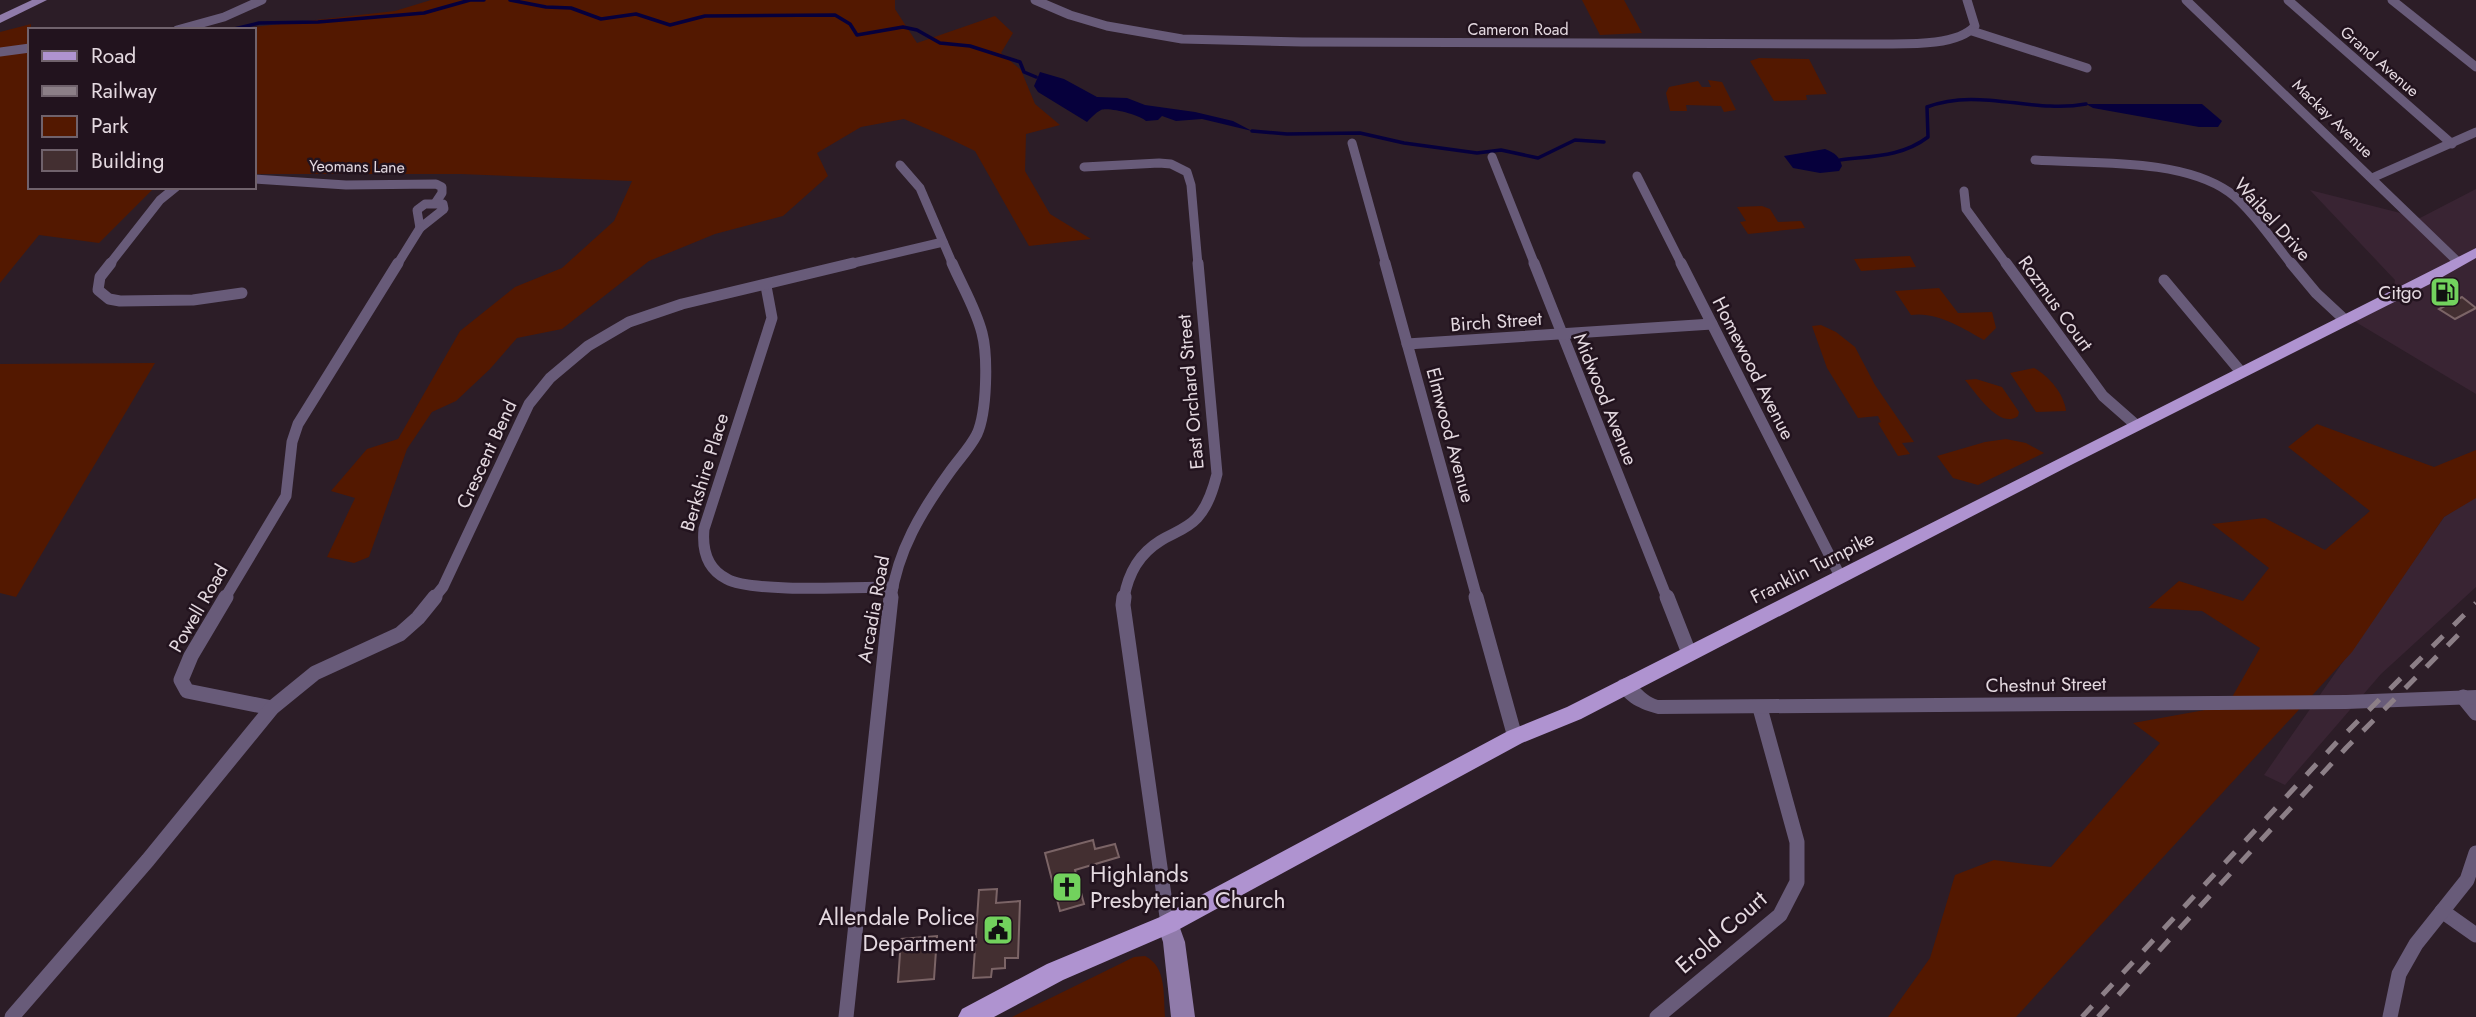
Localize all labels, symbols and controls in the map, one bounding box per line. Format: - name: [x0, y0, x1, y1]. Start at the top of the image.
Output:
- street label: Cameron Road: [1467, 18, 1569, 41]
- street label: Grand Avenue: [2335, 21, 2424, 102]
- legend: [28, 28, 256, 189]
- text: Road: [91, 41, 136, 71]
- street label: Mackay Avenue: [2287, 74, 2378, 163]
- text: Railway: [91, 76, 157, 106]
- text: Park: [91, 111, 129, 141]
- text: Building: [91, 146, 164, 176]
- street label: Yeomans Lane: [309, 154, 405, 179]
- street label: Waibel Drive: [2228, 172, 2318, 267]
- street label: Rozmus Court: [2012, 250, 2100, 357]
- fuel station icon: Citgo: [2428, 275, 2462, 309]
- place label: Citgo: [2378, 279, 2422, 306]
- street label: Homewood Avenue: [1706, 292, 1801, 445]
- street label: Birch Street: [1449, 305, 1543, 338]
- street label: East Orchard Street: [1170, 313, 1211, 471]
- street label: Midwood Avenue: [1567, 329, 1644, 469]
- street label: Elmwood Avenue: [1420, 365, 1482, 506]
- street label: Crescent Bend: [449, 395, 523, 513]
- street label: Berkshire Place: [674, 409, 735, 535]
- street label: Franklin Turnpike: [1746, 525, 1879, 610]
- street label: Arcadia Road: [851, 553, 896, 665]
- street label: Powell Road: [162, 559, 235, 657]
- street label: Chestnut Street: [1986, 670, 2107, 699]
- place label: Highlands Presbyterian Church: [1090, 857, 1285, 917]
- church icon: Highlands Presbyterian Church: [1050, 870, 1084, 904]
- street label: Erold Court: [1668, 882, 1775, 982]
- place label: Allendale Police Department: [819, 900, 975, 960]
- public building icon: Allendale Police Department: [981, 913, 1015, 947]

